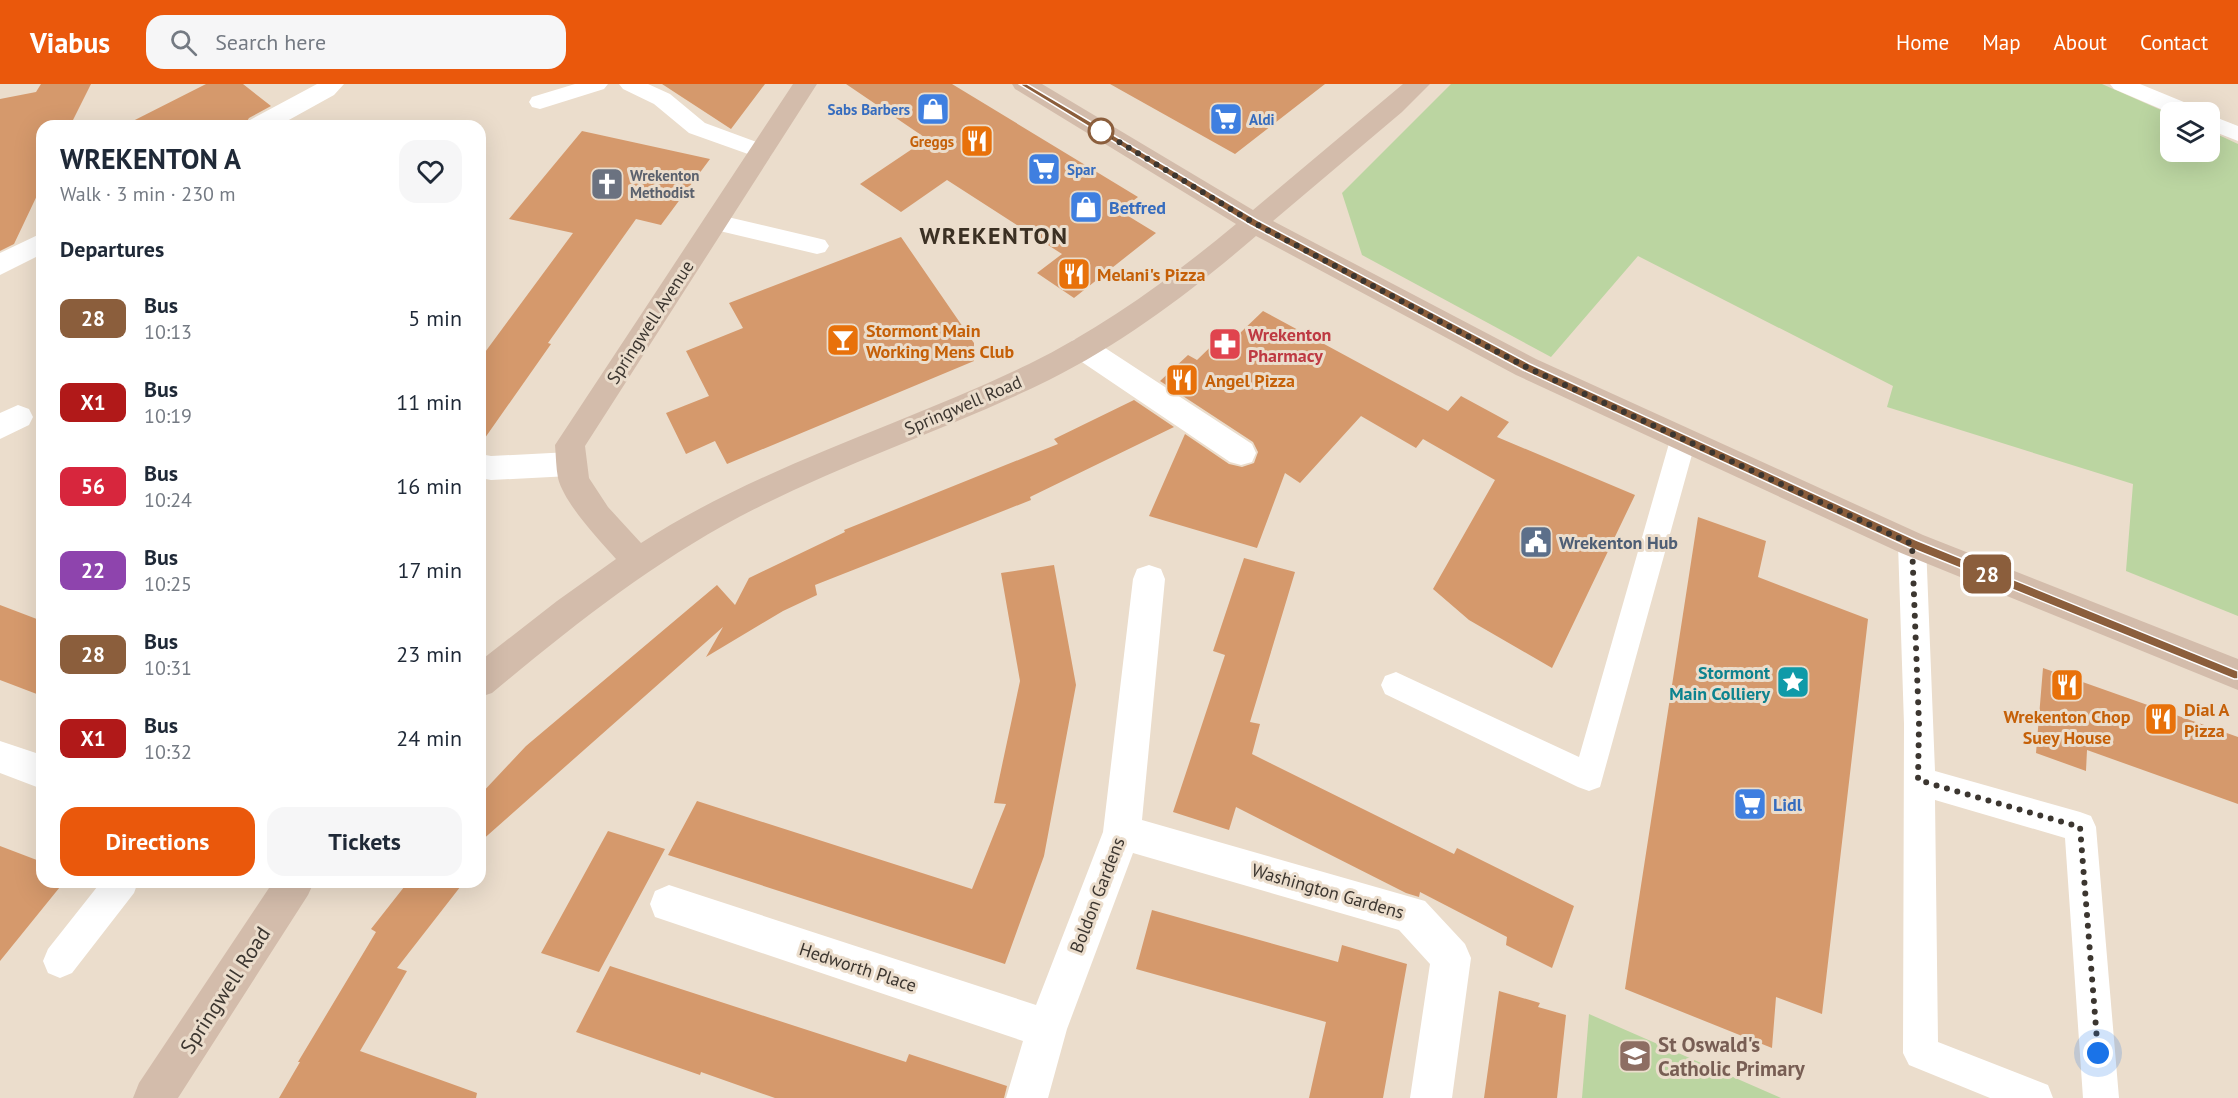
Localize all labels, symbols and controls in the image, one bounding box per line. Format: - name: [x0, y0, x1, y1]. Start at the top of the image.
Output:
- search box: [146, 15, 566, 69]
- text: Viabus: [30, 24, 110, 61]
- icon: search: [167, 26, 200, 59]
- text: Search here: [215, 28, 326, 56]
- text: Home: [1896, 29, 1949, 56]
- text: Map: [1982, 29, 2021, 56]
- text: About: [2054, 29, 2107, 56]
- text: Contact: [2140, 29, 2208, 56]
- shop icon: Sabs Barbers: [915, 91, 951, 127]
- place label: Sabs Barbers: [828, 100, 910, 119]
- supermarket icon: Aldi: [1208, 101, 1244, 137]
- map controls: [2160, 102, 2220, 162]
- button: layers: [2160, 102, 2220, 162]
- place label: Aldi: [1249, 110, 1275, 129]
- unlabelled marker: [1088, 118, 1114, 144]
- restaurant icon: Greggs: [959, 123, 995, 159]
- place label: Greggs: [910, 132, 954, 151]
- text: WREKENTON A: [60, 140, 241, 177]
- button: heart: [399, 140, 462, 203]
- supermarket icon: Spar: [1026, 151, 1062, 187]
- place label: Spar: [1067, 160, 1096, 179]
- church icon: Wrekenton Methodist: [589, 166, 625, 202]
- place label: Wrekenton Methodist: [630, 166, 699, 202]
- text: Walk · 3 min · 230 m: [60, 181, 236, 207]
- shop icon: Betfred: [1068, 189, 1104, 225]
- place label: Betfred: [1109, 196, 1166, 219]
- district label: WREKENTON: [920, 220, 1068, 251]
- text: Departures: [60, 235, 164, 263]
- street label: Springwell Avenue: [601, 256, 699, 388]
- restaurant icon: Melani's Pizza: [1056, 256, 1092, 292]
- place label: Melani's Pizza: [1097, 263, 1205, 286]
- text: Bus: [144, 291, 178, 319]
- text: 5 min: [408, 304, 462, 332]
- text: 28: [81, 305, 105, 332]
- text: 10:13: [144, 319, 192, 345]
- place label: Stormont Main Working Mens Club: [866, 319, 1015, 363]
- bar icon: Stormont Main Working Mens Club: [825, 322, 861, 358]
- place label: Wrekenton Pharmacy: [1248, 323, 1331, 367]
- pharmacy icon: Wrekenton Pharmacy: [1207, 326, 1243, 362]
- restaurant icon: Angel Pizza: [1164, 362, 1200, 398]
- place label: Angel Pizza: [1205, 369, 1295, 392]
- street label: Springwell Road: [901, 370, 1025, 440]
- text: Bus: [144, 375, 178, 403]
- text: 11 min: [396, 388, 462, 416]
- text: X1: [80, 389, 106, 416]
- text: 10:19: [144, 403, 192, 429]
- text: Bus: [144, 459, 178, 487]
- text: 16 min: [396, 472, 462, 500]
- text: 56: [81, 473, 105, 500]
- text: 10:24: [144, 487, 192, 513]
- public building icon: Wrekenton Hub: [1518, 524, 1554, 560]
- place label: Wrekenton Hub: [1559, 531, 1678, 554]
- text: Bus: [144, 543, 178, 571]
- line badge: 28: [1960, 554, 2014, 594]
- text: 17 min: [398, 556, 462, 584]
- text: 22: [81, 557, 105, 584]
- text: 28: [1975, 561, 1999, 588]
- text: 10:25: [144, 571, 192, 597]
- text: Bus: [144, 627, 178, 655]
- text: 23 min: [396, 640, 462, 668]
- text: 28: [81, 641, 105, 668]
- text: 10:31: [144, 655, 192, 681]
- place label: Stormont Main Colliery: [1669, 661, 1771, 705]
- place icon: Stormont Main Colliery: [1775, 664, 1811, 700]
- restaurant icon: Wrekenton Chop Suey House: [2049, 667, 2085, 703]
- place label: Dial A Pizza: [2184, 698, 2230, 742]
- restaurant icon: Dial A Pizza: [2143, 701, 2179, 737]
- place label: Wrekenton Chop Suey House: [2004, 705, 2131, 749]
- text: Bus: [144, 711, 178, 739]
- text: 24 min: [396, 724, 462, 752]
- text: X1: [80, 725, 106, 752]
- text: 10:32: [144, 739, 192, 765]
- supermarket icon: Lidl: [1732, 786, 1768, 822]
- place label: Lidl: [1773, 793, 1803, 816]
- button: Directions: [60, 807, 255, 876]
- button: Tickets: [267, 807, 462, 876]
- street label: Boldon Gardens: [1064, 834, 1130, 956]
- street label: Washington Gardens: [1249, 858, 1407, 924]
- street label: Springwell Road: [174, 921, 276, 1059]
- street label: Hedworth Place: [796, 937, 920, 997]
- place label: St Oswald's Catholic Primary: [1658, 1031, 1806, 1082]
- school or university icon: St Oswald's Catholic Primary: [1617, 1038, 1653, 1074]
- your location: [2083, 1038, 2113, 1068]

